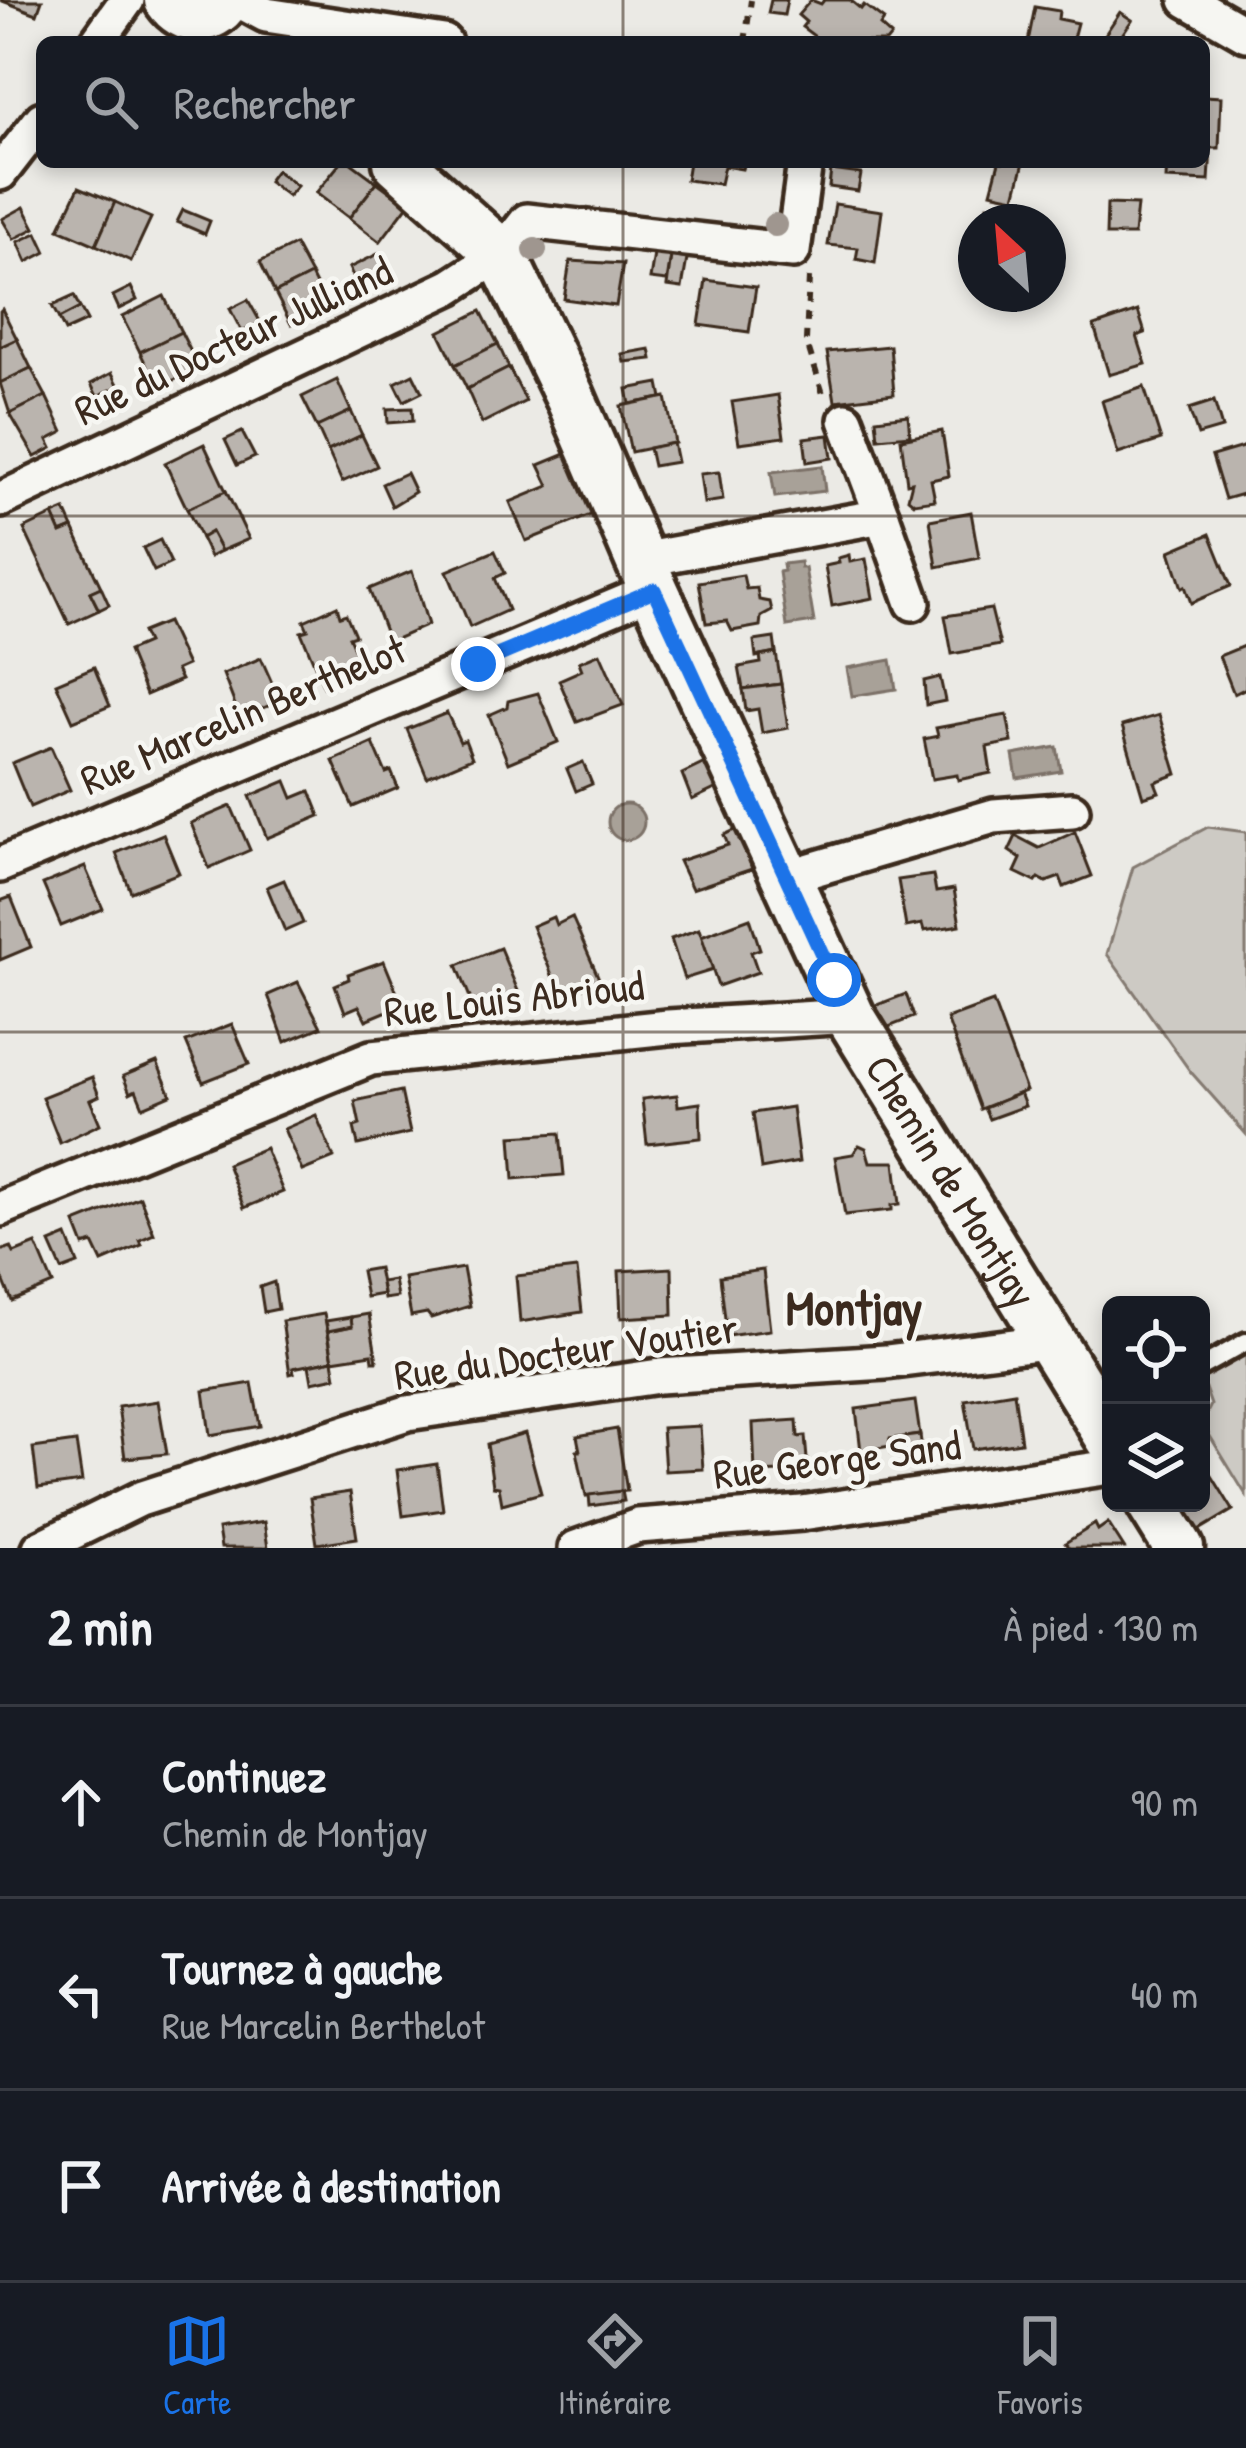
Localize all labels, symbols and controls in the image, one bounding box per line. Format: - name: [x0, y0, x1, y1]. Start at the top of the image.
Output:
- search box: [36, 36, 1210, 168]
- icon: search: [78, 69, 144, 135]
- text: Rechercher: [174, 72, 356, 133]
- north arrow: [958, 204, 1066, 312]
- street label: Rue du Docteur Julliand: [65, 241, 401, 438]
- street label: Rue Marcelin Berthelot: [72, 619, 414, 808]
- route end: [451, 637, 505, 691]
- route start: [807, 953, 861, 1007]
- street label: Rue Louis Abrioud: [382, 956, 646, 1039]
- street label: Chemin de Montjay: [855, 1044, 1049, 1314]
- district label: Montjay: [786, 1279, 922, 1337]
- map controls: [1102, 1296, 1210, 1512]
- button: locate: [1102, 1296, 1210, 1404]
- street label: Rue du Docteur Voutier: [391, 1298, 741, 1403]
- button: layers: [1102, 1404, 1210, 1512]
- street label: Rue George Sand: [710, 1415, 964, 1502]
- text: 2 min: [48, 1592, 153, 1661]
- text: À pied · 130 m: [1004, 1600, 1198, 1653]
- text: Continuez: [162, 1745, 326, 1806]
- icon: ahead: [48, 1769, 114, 1835]
- text: 90 m: [1131, 1775, 1198, 1828]
- text: Chemin de Montjay: [162, 1806, 428, 1859]
- text: Tournez à gauche: [162, 1937, 442, 1998]
- icon: left: [48, 1961, 114, 2027]
- text: 40 m: [1130, 1967, 1198, 2020]
- text: Rue Marcelin Berthelot: [162, 1998, 485, 2051]
- icon: arrive: [48, 2153, 114, 2219]
- text: Arrivée à destination: [162, 2155, 501, 2216]
- tab: Carte: [163, 2308, 232, 2424]
- tab: Itinéraire: [558, 2308, 672, 2424]
- tab: Favoris: [998, 2308, 1083, 2424]

